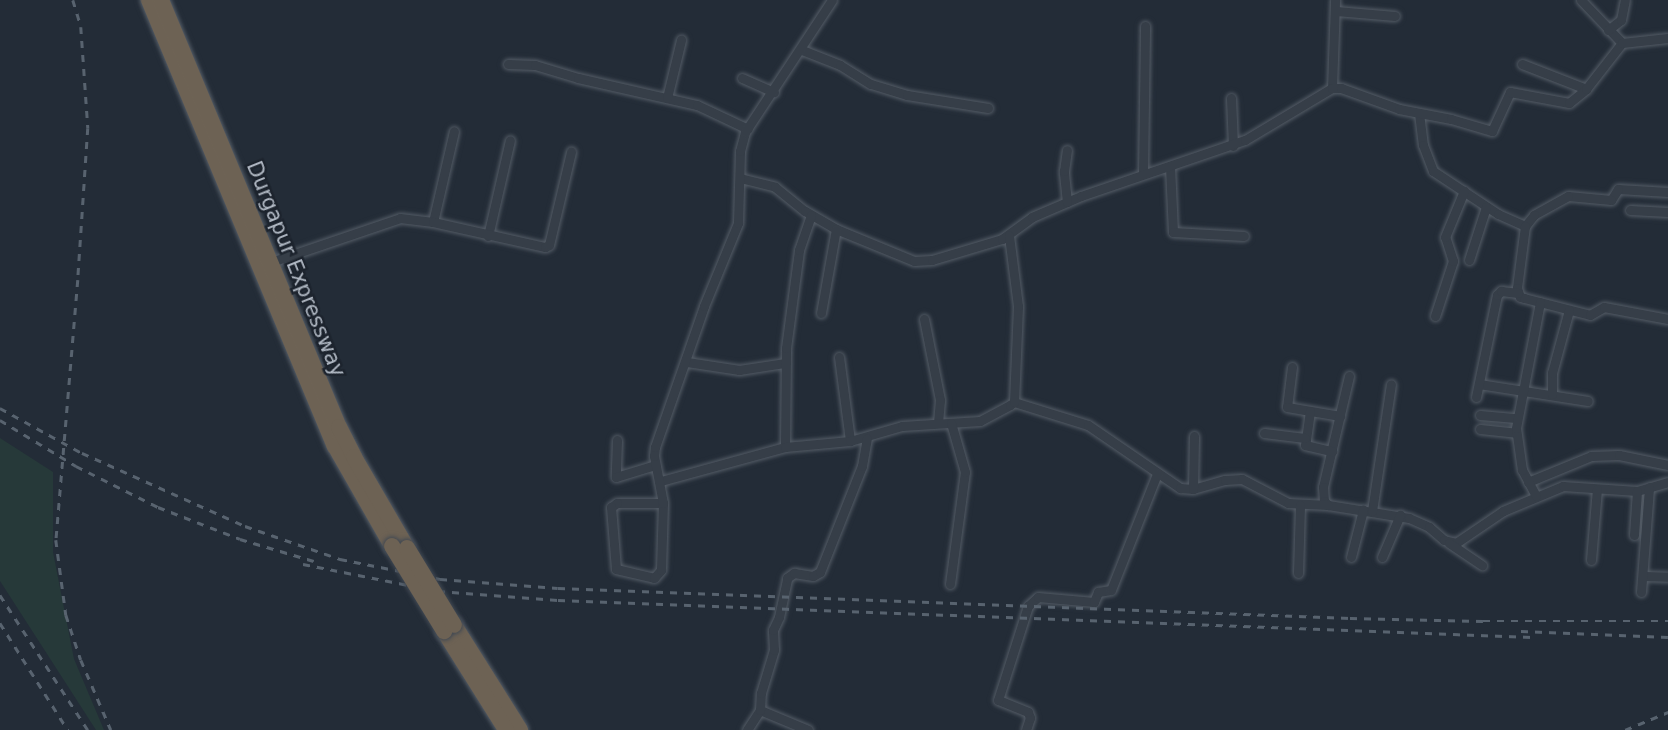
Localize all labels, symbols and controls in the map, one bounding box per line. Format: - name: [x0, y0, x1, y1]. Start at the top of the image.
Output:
- street label: Durgapur Expressway: [241, 157, 351, 381]

